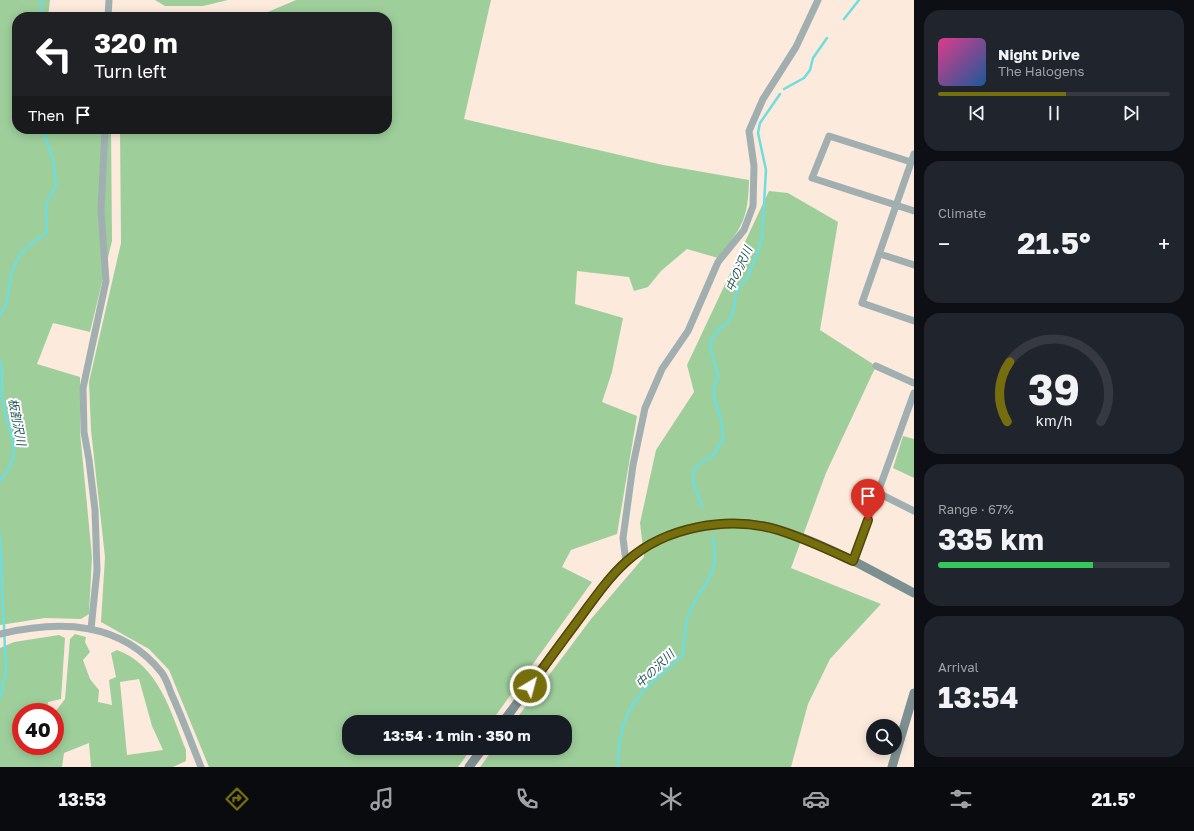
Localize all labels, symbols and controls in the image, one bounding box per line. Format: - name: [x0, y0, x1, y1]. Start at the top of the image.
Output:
- text: 320 m: [94, 26, 178, 59]
- icon: left: [28, 28, 80, 80]
- text: Night Drive: [998, 45, 1080, 63]
- text: Turn left: [94, 60, 167, 82]
- text: The Halogens: [998, 63, 1084, 79]
- icon: previous: [966, 102, 988, 124]
- icon: pause: [1043, 102, 1065, 124]
- icon: next: [1120, 102, 1142, 124]
- icon: arrive: [72, 104, 94, 126]
- text: Then: [28, 106, 64, 124]
- text: Climate: [938, 205, 986, 221]
- text: 21.5°: [1017, 225, 1091, 261]
- text: −: [938, 230, 950, 257]
- text: +: [1158, 230, 1170, 257]
- water label: 中の沢川: [722, 242, 756, 294]
- text: 39: [1028, 363, 1080, 413]
- water label: 板割沢川: [6, 397, 30, 449]
- text: km/h: [1036, 411, 1072, 428]
- pin: [851, 479, 885, 520]
- icon: arrive: [857, 485, 879, 507]
- text: Range · 67%: [938, 501, 1014, 517]
- text: 335 km: [938, 521, 1044, 557]
- water label: 中の沢川: [632, 645, 679, 691]
- text: Arrival: [938, 659, 979, 675]
- position arrow: [509, 665, 551, 707]
- text: 13:54: [938, 679, 1018, 715]
- speed limit sign: 40: [12, 703, 64, 755]
- map controls: [866, 719, 902, 755]
- button: search: [866, 719, 902, 755]
- text: 13:54 · 1 min · 350 m: [383, 726, 531, 744]
- icon: directions: [223, 785, 251, 813]
- icon: music: [368, 785, 396, 813]
- icon: phone: [513, 785, 541, 813]
- icon: climate: [657, 785, 685, 813]
- icon: car: [802, 785, 830, 813]
- icon: filters: [947, 785, 975, 813]
- text: 13:53: [58, 788, 106, 810]
- text: 21.5°: [1092, 788, 1136, 810]

